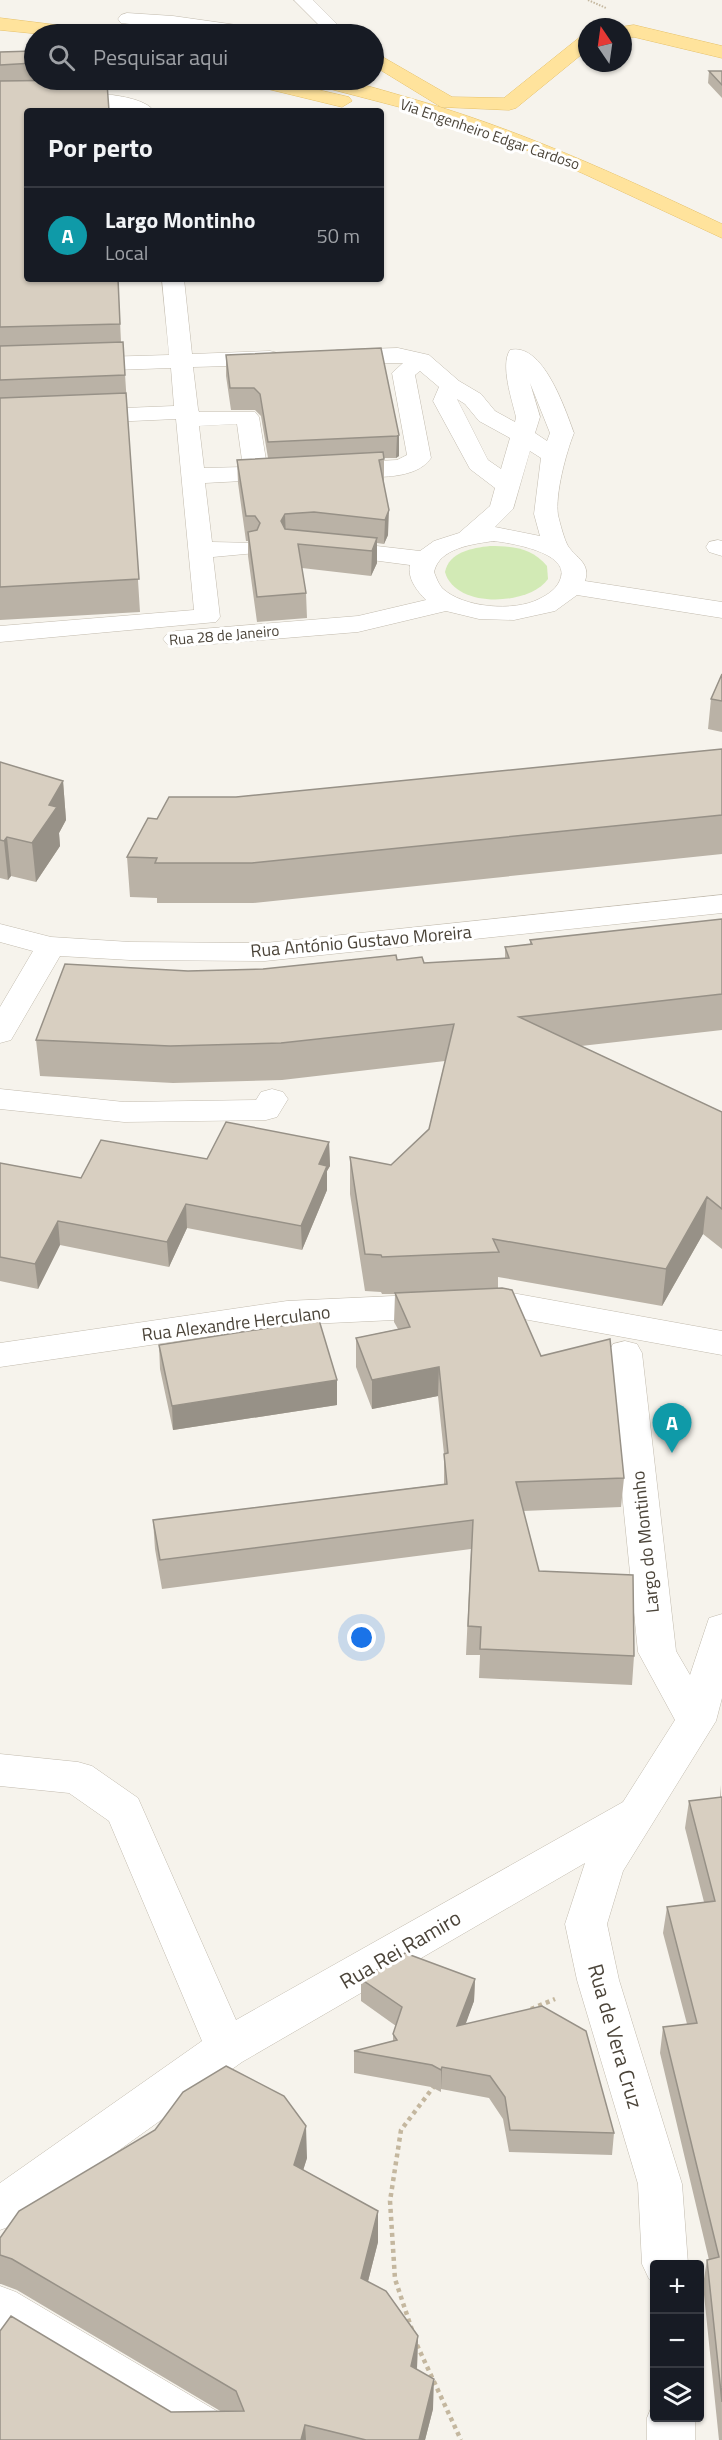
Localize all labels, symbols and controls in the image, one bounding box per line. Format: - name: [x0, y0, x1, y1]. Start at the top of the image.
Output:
- north arrow: [578, 18, 632, 72]
- search box: [24, 24, 384, 90]
- text: Pesquisar aqui: [93, 40, 228, 74]
- icon: search: [45, 41, 78, 74]
- street label: Via Engenheiro Edgar Cardoso: [397, 92, 583, 176]
- text: Por perto: [48, 128, 153, 167]
- text: Largo Montinho: [105, 203, 255, 237]
- text: A: [61, 220, 74, 251]
- text: 50 m: [316, 220, 360, 251]
- text: Local: [105, 237, 148, 268]
- street label: Rua 28 de Janeiro: [168, 619, 280, 651]
- street label: Rua António Gustavo Moreira: [249, 918, 473, 964]
- street label: Rua Alexandre Herculano: [140, 1298, 332, 1348]
- pin: A: [652, 1404, 692, 1453]
- street label: Largo do Montinho: [624, 1470, 666, 1614]
- your location: [347, 1623, 376, 1652]
- street label: Rua Rei Ramiro: [333, 1901, 467, 1997]
- street label: Rua de Vera Cruz: [580, 1960, 652, 2112]
- map controls: [650, 2260, 704, 2422]
- button: +: [650, 2260, 704, 2314]
- button: −: [650, 2314, 704, 2368]
- button: layers: [650, 2368, 704, 2422]

